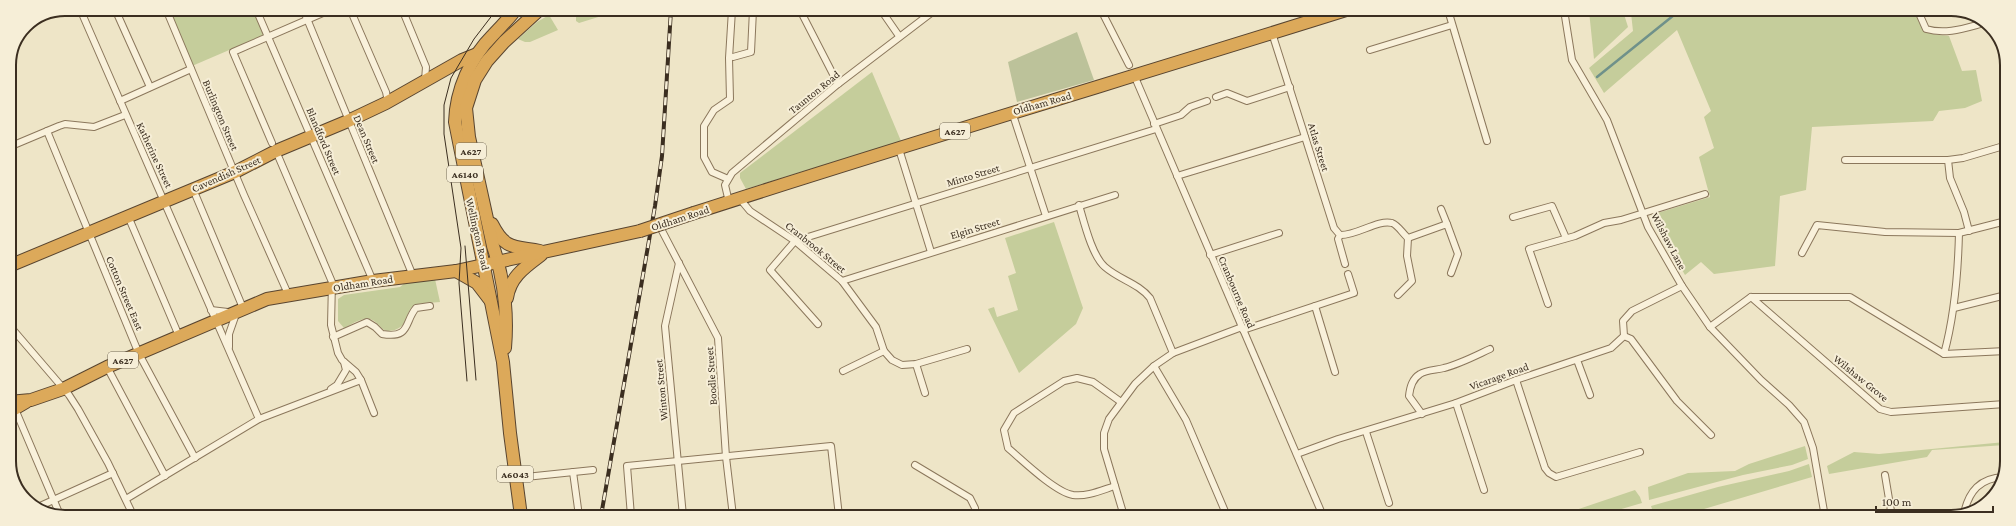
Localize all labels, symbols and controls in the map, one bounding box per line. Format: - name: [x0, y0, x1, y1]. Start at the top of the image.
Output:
- street label: Taunton Road: [786, 68, 842, 116]
- street label: Burlington Street: [200, 78, 241, 153]
- street label: Oldham Road: [1011, 89, 1073, 117]
- street label: Blandford Street: [304, 106, 344, 177]
- street label: Dean Street: [352, 113, 383, 165]
- street label: Katherine Street: [135, 120, 176, 190]
- street label: Atlas Street: [1306, 121, 1332, 173]
- road number: A627: [940, 123, 970, 139]
- road number: A627: [456, 143, 486, 159]
- street label: Cavendish Street: [190, 153, 263, 195]
- street label: Minto Street: [945, 161, 1001, 189]
- road number: A6140: [447, 166, 483, 182]
- street label: Wellington Road: [463, 197, 492, 272]
- street label: Oldham Road: [649, 203, 711, 233]
- street label: Wilshaw Lane: [1649, 211, 1689, 272]
- street label: Elgin Street: [949, 215, 1002, 242]
- street label: Cranbrook Street: [783, 219, 849, 275]
- street label: Cotton Street East: [104, 254, 146, 332]
- street label: Cranbourne Road: [1216, 254, 1258, 330]
- street label: Oldham Road: [332, 272, 394, 294]
- street label: Boodle Street: [703, 346, 719, 405]
- road number: A627: [108, 352, 138, 368]
- street label: Wilshaw Grove: [1831, 352, 1891, 404]
- street label: Winton Street: [652, 359, 670, 421]
- street label: Vicarage Road: [1468, 360, 1531, 393]
- road number: A6043: [497, 466, 533, 482]
- scale bar: [1876, 488, 1993, 514]
- text: 100 m: [1882, 495, 1912, 509]

